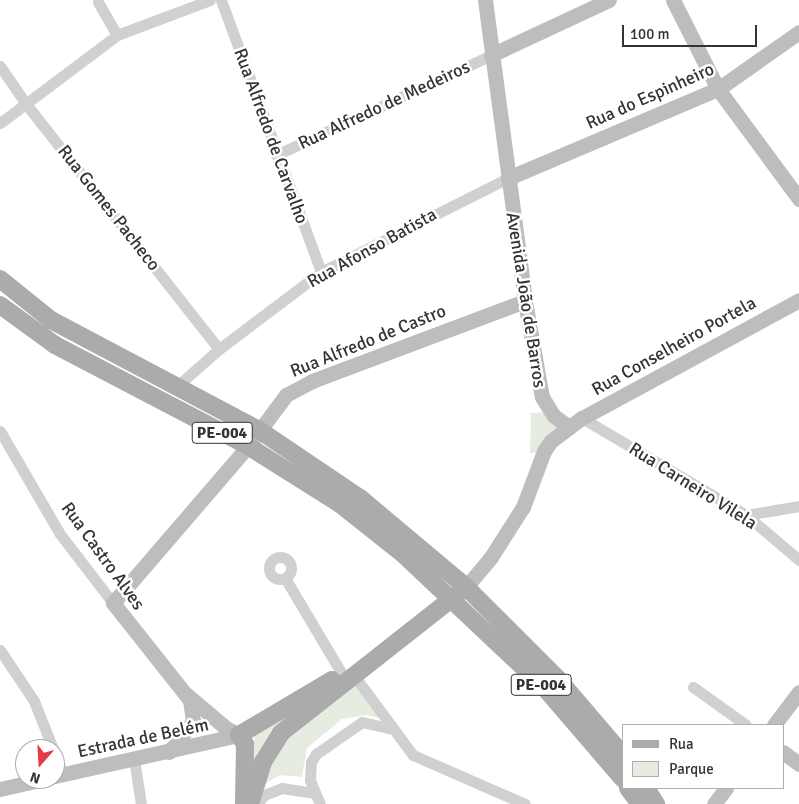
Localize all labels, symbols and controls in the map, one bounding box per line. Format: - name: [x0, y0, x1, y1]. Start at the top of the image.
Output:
- scale bar: [624, 15, 759, 47]
- text: 100 m: [630, 25, 670, 43]
- street label: Rua Alfredo de Carvalho: [229, 45, 313, 227]
- street label: Rua Alfredo de Medeiros: [295, 56, 473, 154]
- street label: Rua do Espinheiro: [583, 58, 717, 134]
- street label: Rua Gomes Pacheco: [53, 141, 165, 275]
- street label: Rua Afonso Batista: [303, 203, 441, 293]
- street label: Avenida João de Barros: [501, 211, 551, 389]
- street label: Rua Conselheiro Portela: [588, 292, 760, 400]
- street label: Rua Alfredo de Castro: [287, 300, 449, 382]
- road number: PE-004: [191, 419, 253, 446]
- street label: Rua Carneiro Vilela: [625, 438, 761, 534]
- street label: Rua Castro Alves: [57, 498, 149, 614]
- road number: PE-004: [510, 672, 572, 698]
- street label: Estrada de Belém: [76, 714, 210, 762]
- legend: [622, 724, 784, 789]
- text: Rua: [669, 735, 694, 753]
- north arrow: [15, 739, 65, 789]
- text: Parque: [669, 760, 714, 778]
- text: N: [28, 768, 43, 787]

